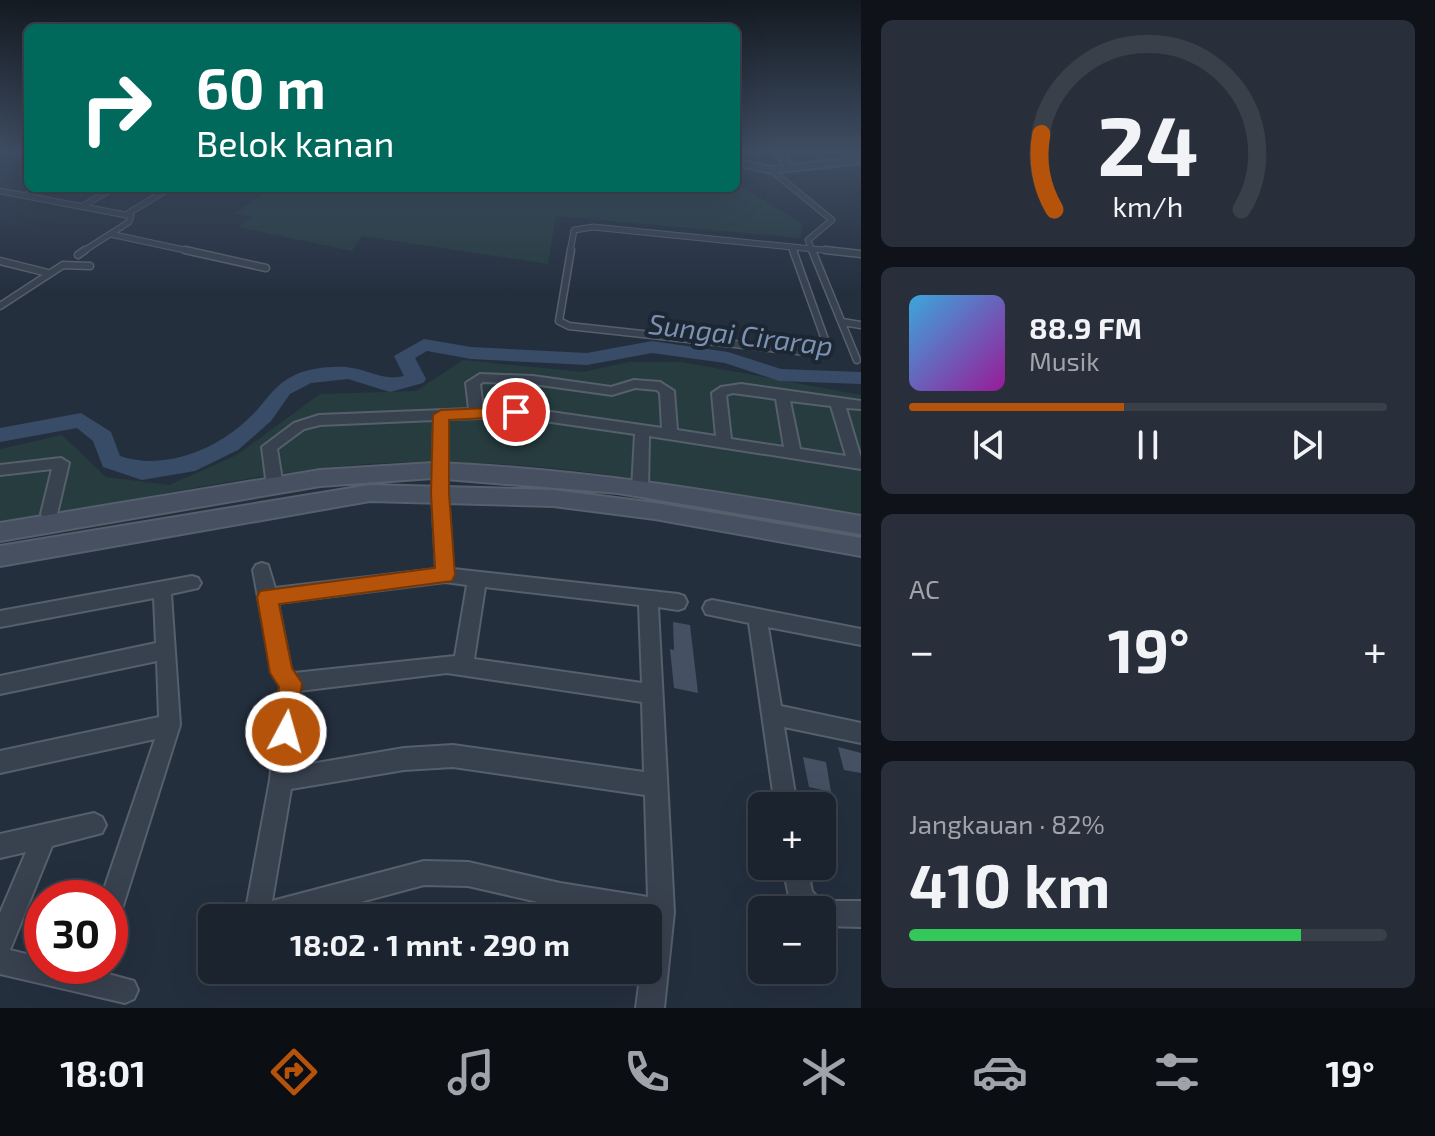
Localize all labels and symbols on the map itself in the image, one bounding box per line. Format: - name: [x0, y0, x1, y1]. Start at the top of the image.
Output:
- water label: Sungai Cirarap: [647, 306, 835, 362]
- pin: [482, 378, 550, 446]
- position arrow: [244, 690, 328, 774]
- speed limit sign: 30: [24, 880, 128, 984]

